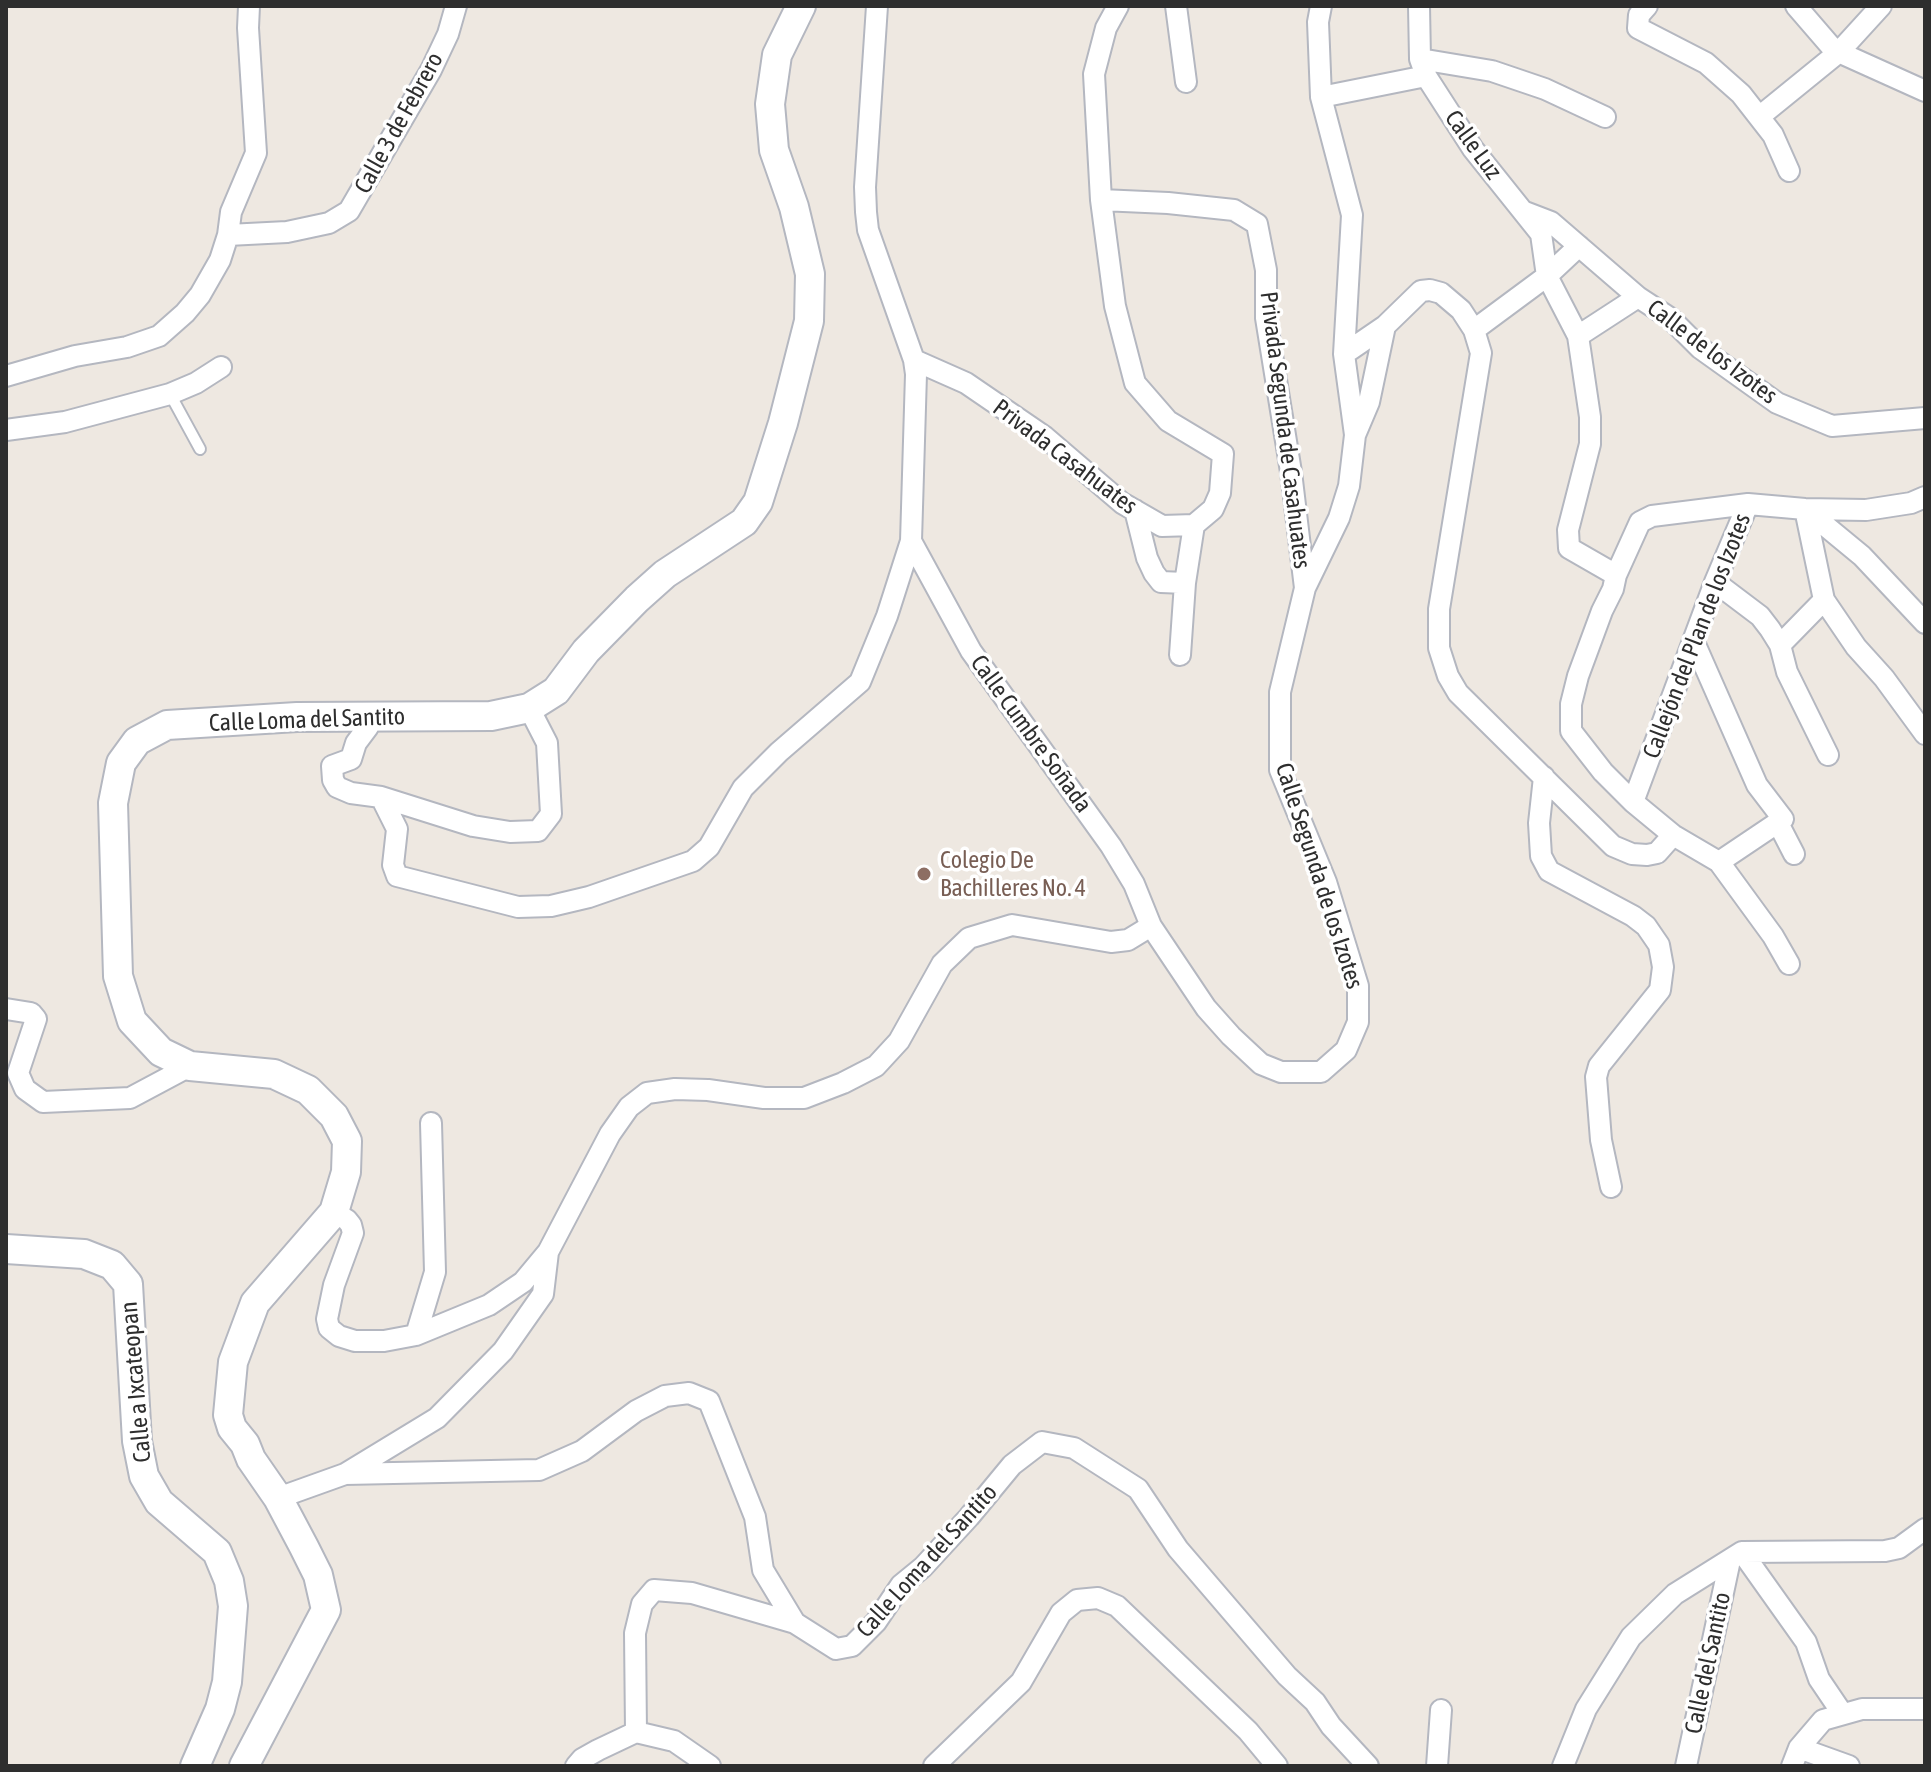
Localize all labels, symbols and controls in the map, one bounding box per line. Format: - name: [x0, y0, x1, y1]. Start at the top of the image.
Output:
- street label: Calle 3 de Febrero: [348, 48, 450, 198]
- street label: Calle Luz: [1438, 105, 1508, 185]
- street label: Privada Segunda de Casahuates: [1254, 290, 1316, 570]
- street label: Calle de los Izotes: [1641, 294, 1783, 410]
- street label: Privada Casahuates: [987, 393, 1143, 521]
- street label: Callejón del Plan de los Izotes: [1637, 510, 1757, 762]
- street label: Calle Cumbre Soñada: [964, 650, 1098, 818]
- street label: Calle Loma del Santito: [209, 702, 405, 738]
- street label: Calle Segunda de los Izotes: [1269, 760, 1369, 992]
- place label: Colegio De Bachilleres No. 4: [940, 846, 1086, 902]
- marker: Colegio De Bachilleres No. 4: [915, 865, 933, 883]
- street label: Calle a Ixcateopan: [115, 1300, 157, 1464]
- street label: Calle Loma del Santito: [851, 1478, 1003, 1644]
- street label: Calle del Santito: [1679, 1590, 1737, 1736]

